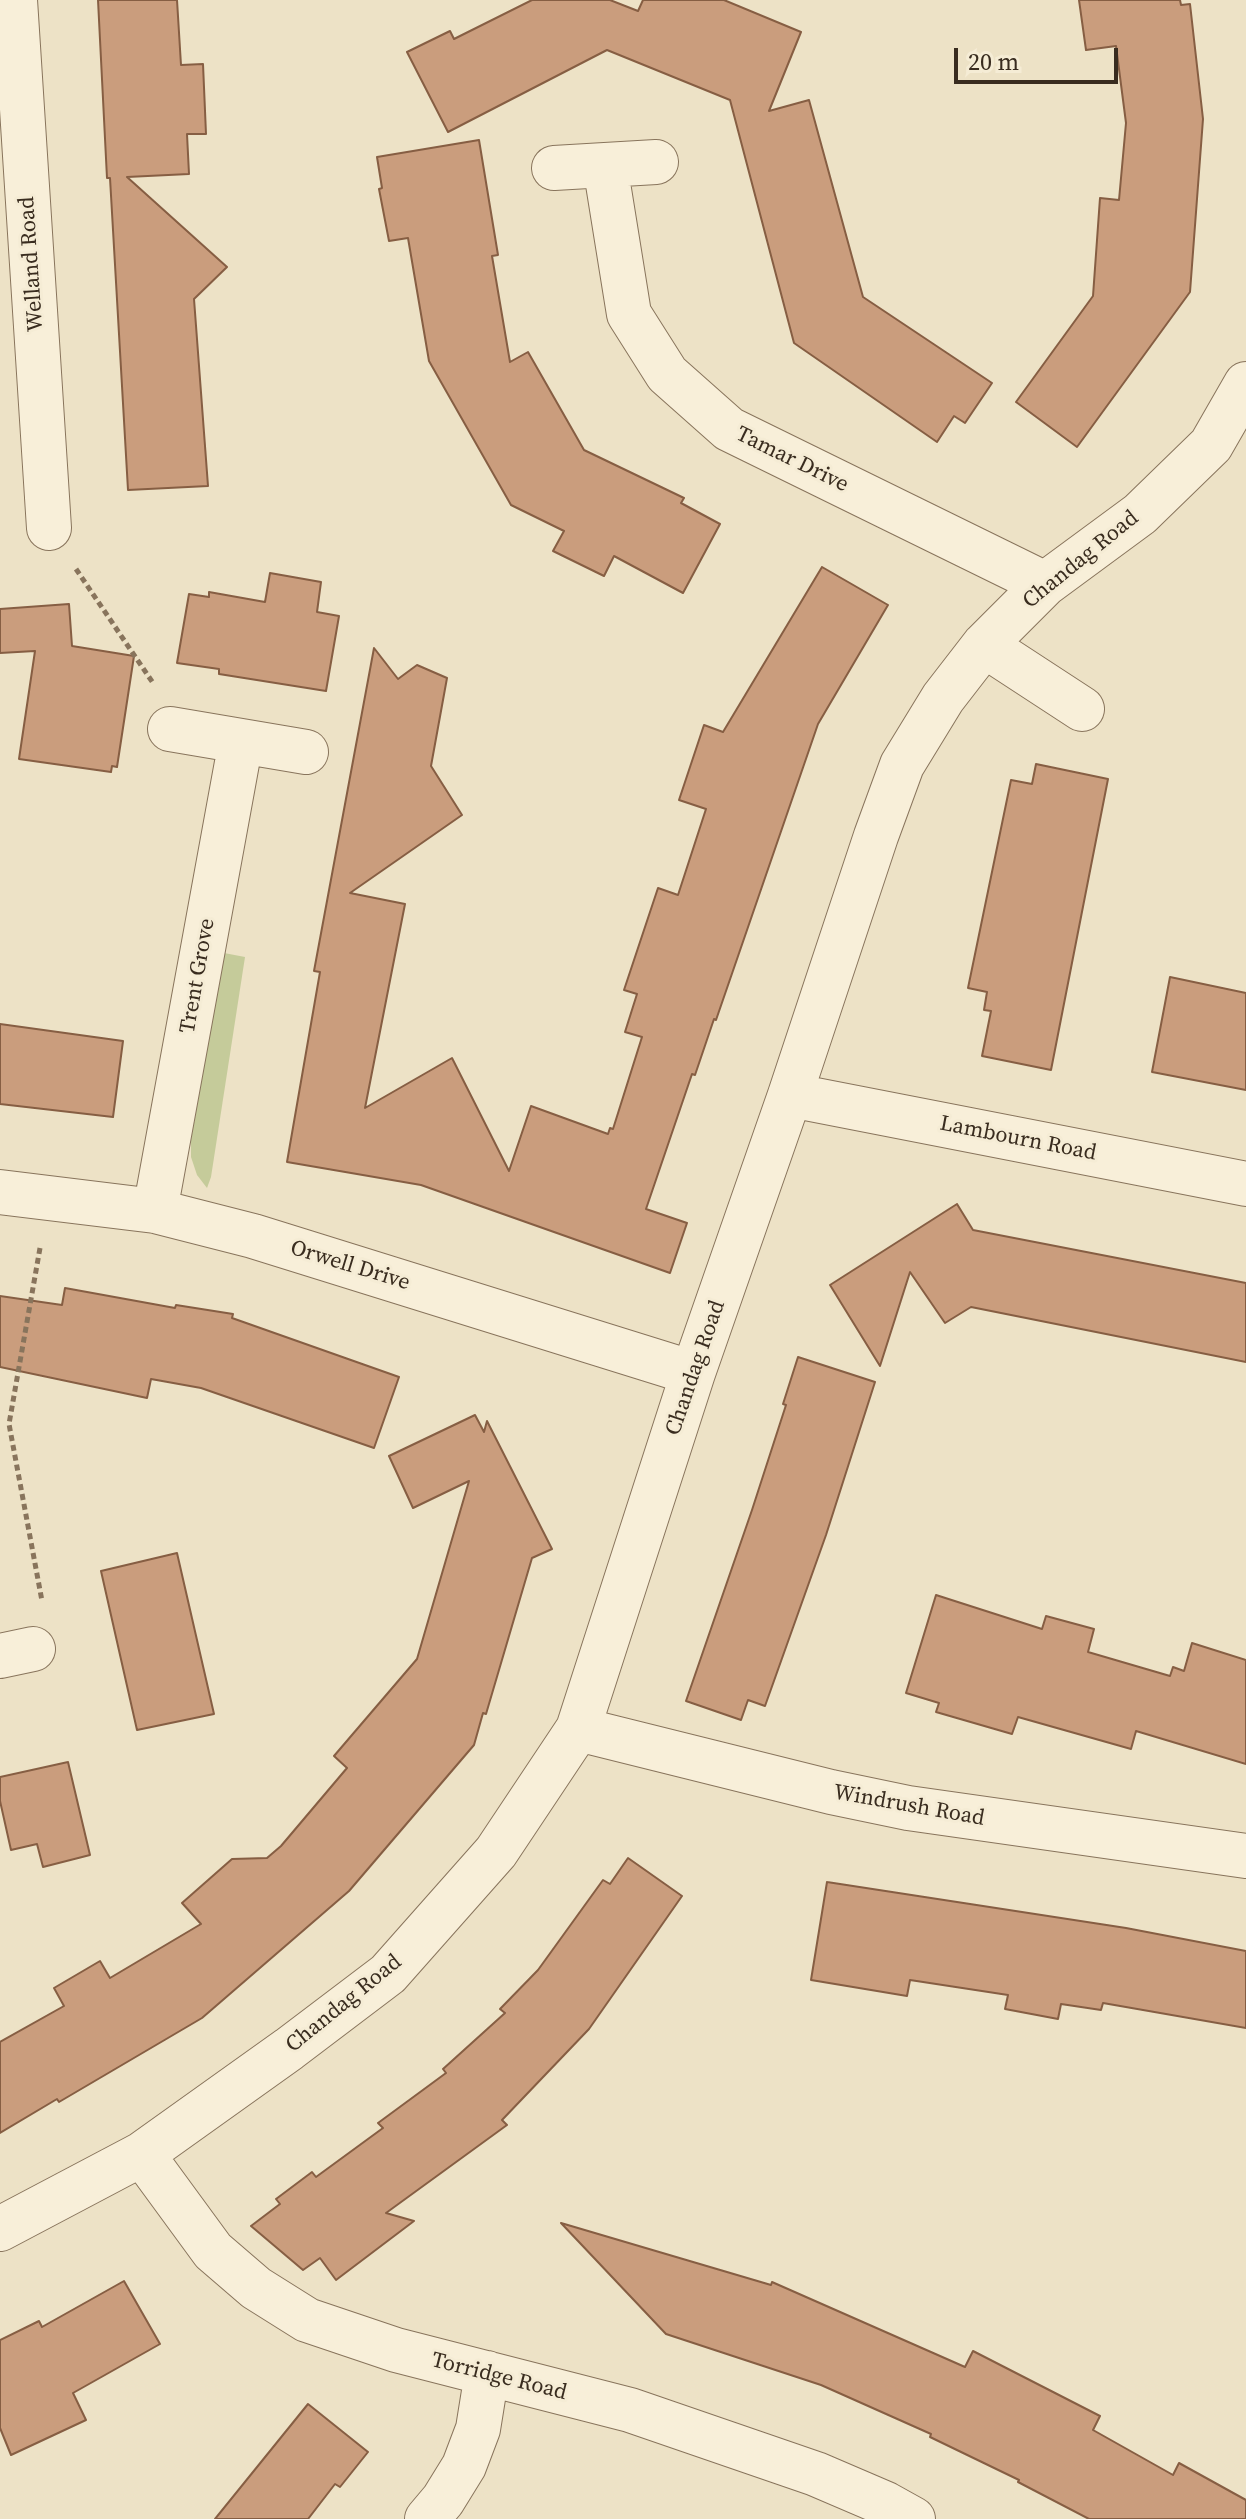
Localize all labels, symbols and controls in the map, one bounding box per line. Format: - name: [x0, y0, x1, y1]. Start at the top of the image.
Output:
- scale bar: [958, 32, 1122, 82]
- text: 20 m: [968, 45, 1019, 78]
- street label: Welland Road: [14, 196, 50, 332]
- street label: Tamar Drive: [731, 421, 853, 499]
- street label: Chandag Road: [1018, 505, 1144, 615]
- street label: Trent Grove: [175, 916, 221, 1036]
- street label: Lambourn Road: [937, 1111, 1099, 1167]
- street label: Orwell Drive: [287, 1235, 413, 1297]
- street label: Chandag Road: [661, 1297, 731, 1439]
- street label: Windrush Road: [832, 1780, 986, 1832]
- street label: Chandag Road: [281, 1949, 407, 2059]
- street label: Torridge Road: [429, 2347, 569, 2407]

